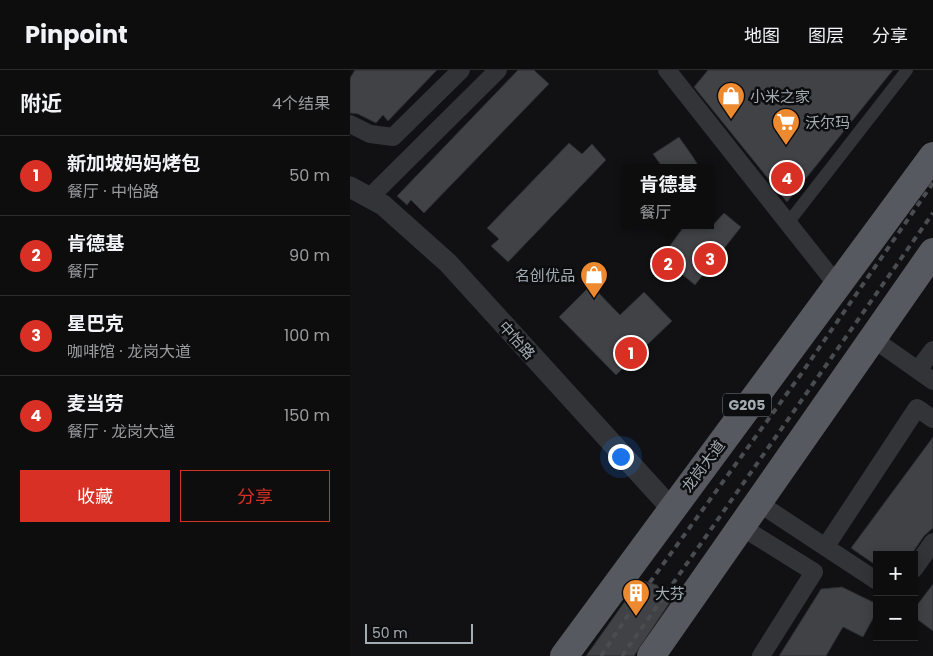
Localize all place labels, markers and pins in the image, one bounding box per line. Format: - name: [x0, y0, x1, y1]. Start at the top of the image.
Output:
- shop icon: 小米之家: [716, 81, 746, 120]
- place label: 小米之家: [750, 86, 810, 107]
- supermarket icon: 沃尔玛: [771, 107, 801, 146]
- place label: 沃尔玛: [805, 112, 850, 133]
- pin: 4: [771, 159, 803, 197]
- pin: 3: [694, 240, 726, 278]
- pin: 2: [652, 245, 684, 283]
- shop icon: 名创优品: [579, 260, 609, 299]
- place label: 名创优品: [515, 265, 575, 286]
- pin: 1: [615, 334, 647, 372]
- building icon: 大芬: [621, 578, 651, 617]
- place label: 大芬: [655, 583, 685, 604]

